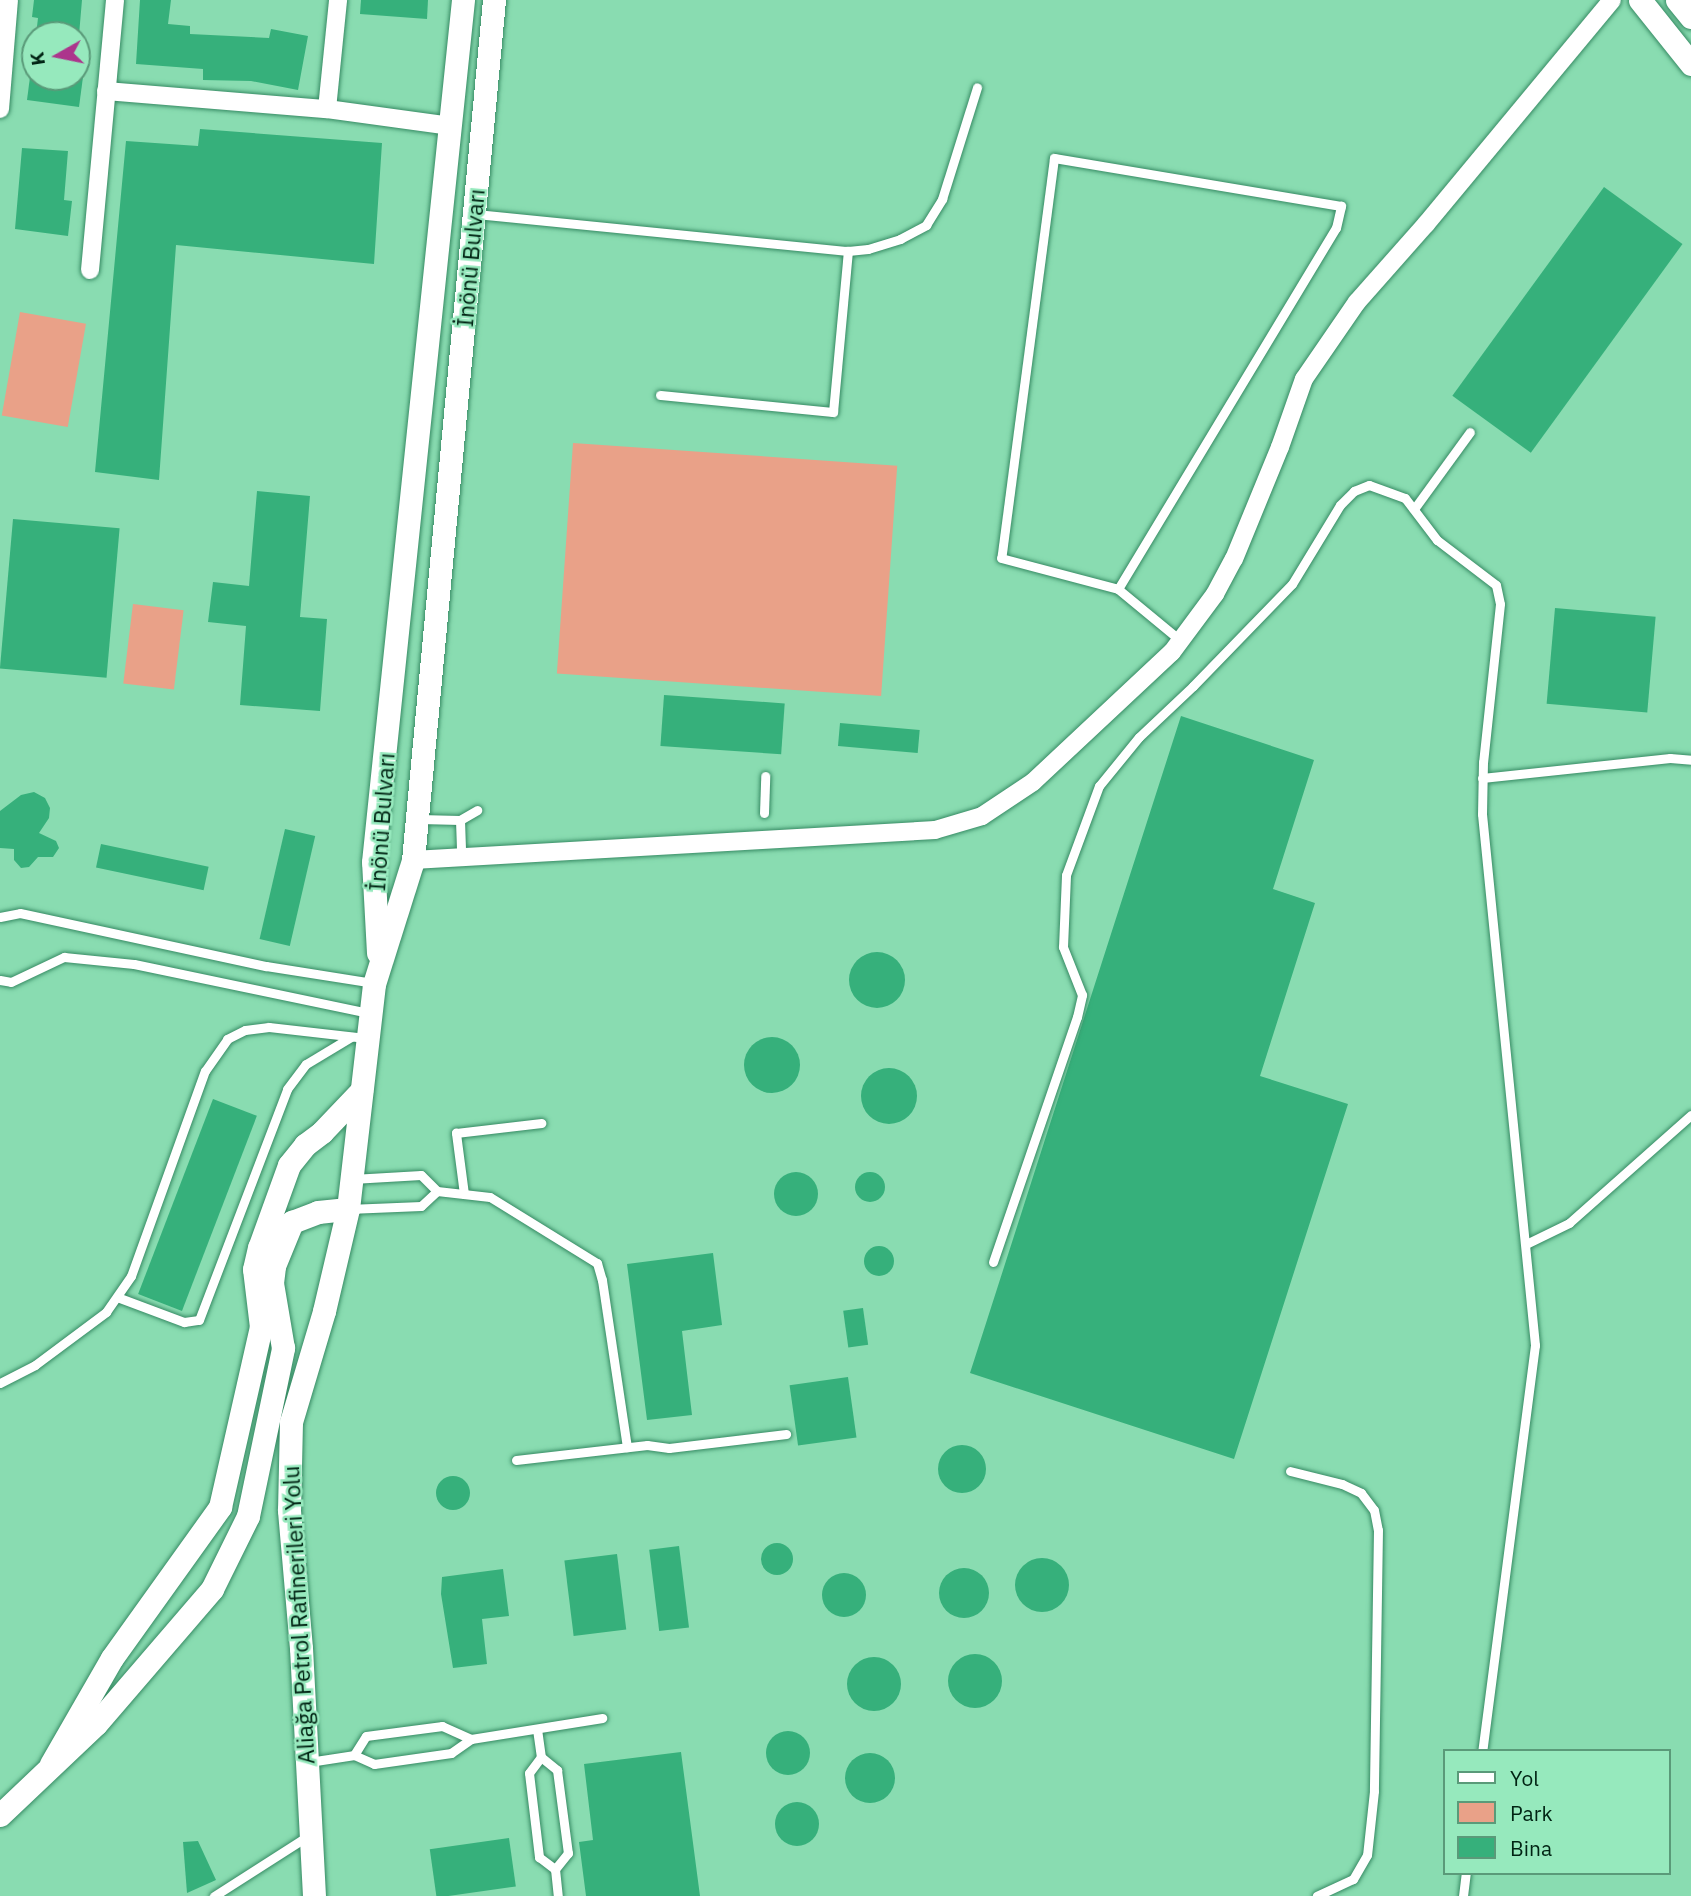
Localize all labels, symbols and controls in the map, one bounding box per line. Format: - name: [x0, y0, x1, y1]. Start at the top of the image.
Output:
- north arrow: [21, 21, 91, 91]
- text: K: [24, 51, 50, 67]
- street label: İnönü Bulvarı: [450, 188, 490, 328]
- street label: İnönü Bulvarı: [362, 752, 400, 892]
- street label: Aliağa Petrol Rafinerileri Yolu: [276, 1465, 320, 1765]
- legend: [1442, 1749, 1670, 1875]
- text: Yol: [1510, 1764, 1539, 1792]
- text: Park: [1510, 1799, 1553, 1827]
- text: Bina: [1510, 1834, 1552, 1862]

